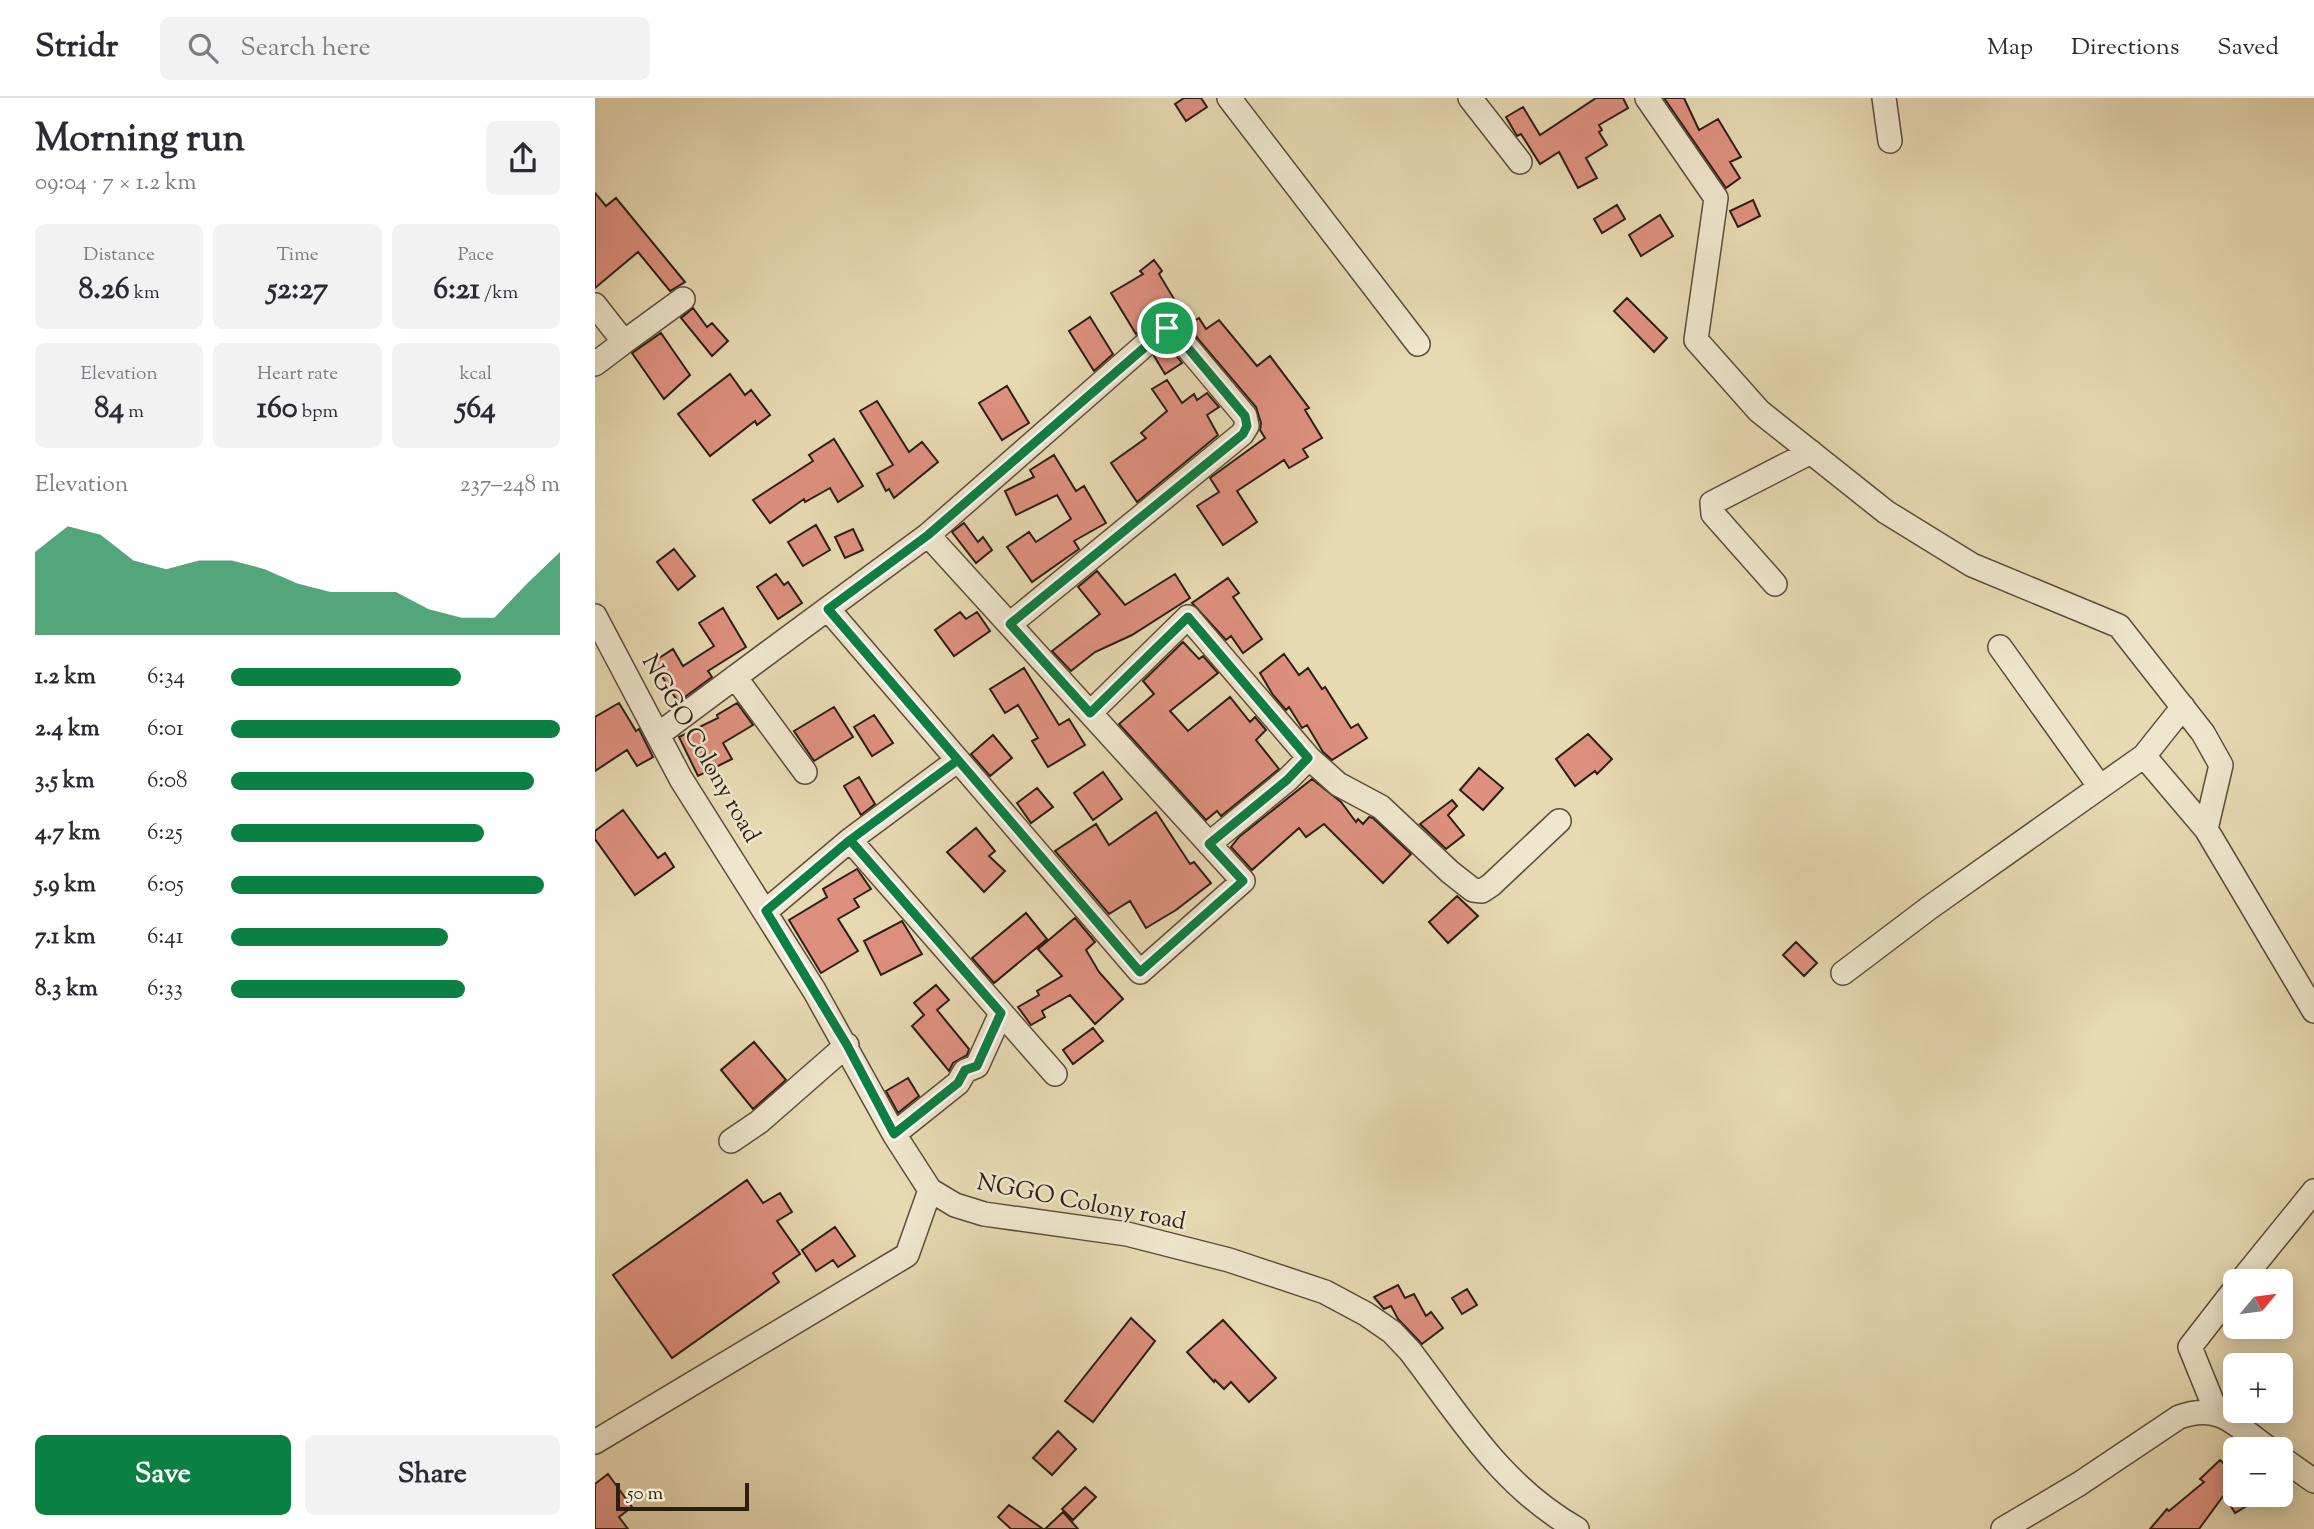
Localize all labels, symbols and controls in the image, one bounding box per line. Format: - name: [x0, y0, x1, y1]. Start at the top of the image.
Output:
- search box: [160, 17, 650, 80]
- text: Stridr: [35, 24, 118, 72]
- icon: search: [184, 29, 222, 67]
- text: Search here: [240, 30, 371, 67]
- text: Map: [1987, 31, 2033, 65]
- text: Directions: [2071, 31, 2179, 65]
- text: Saved: [2217, 31, 2279, 65]
- text: Morning run: [35, 114, 245, 168]
- button: share: [486, 121, 560, 195]
- text: 09:04 · 7 × 1.2 km: [35, 167, 197, 200]
- text: Distance: [83, 242, 155, 269]
- text: Time: [276, 242, 319, 269]
- text: Pace: [458, 242, 494, 269]
- text: 8.26: [78, 269, 130, 312]
- text: 52:27: [267, 269, 328, 312]
- text: 6:21: [433, 269, 480, 312]
- text: km: [130, 280, 160, 307]
- text: /km: [480, 280, 518, 307]
- pin: [1137, 298, 1197, 358]
- icon: arrive: [1148, 309, 1186, 347]
- text: Elevation: [81, 361, 158, 388]
- text: Heart rate: [257, 361, 338, 388]
- text: kcal: [459, 361, 492, 388]
- text: 84: [94, 388, 124, 431]
- text: 160: [257, 388, 298, 431]
- text: 564: [456, 388, 496, 431]
- text: m: [124, 399, 144, 426]
- text: bpm: [298, 399, 338, 426]
- text: Elevation: [35, 469, 128, 502]
- text: 237–248 m: [460, 469, 560, 502]
- street label: NGGO Colony road: [632, 649, 768, 850]
- text: 1.2 km: [35, 661, 96, 694]
- text: 6:34: [147, 661, 185, 694]
- text: 2.4 km: [35, 713, 100, 746]
- text: 6:01: [147, 713, 184, 746]
- text: 3.5 km: [35, 765, 94, 798]
- text: 6:08: [147, 765, 188, 798]
- text: 4.7 km: [35, 817, 100, 850]
- text: 6:25: [147, 817, 183, 850]
- text: 5.9 km: [35, 869, 96, 902]
- text: 6:05: [147, 869, 184, 902]
- text: 7.1 km: [35, 921, 96, 954]
- text: 6:41: [147, 921, 184, 954]
- text: 8.3 km: [35, 973, 98, 1006]
- text: 6:33: [147, 973, 183, 1006]
- street label: NGGO Colony road: [974, 1166, 1189, 1240]
- north arrow: [2223, 1269, 2293, 1339]
- map controls: [2223, 1269, 2293, 1507]
- button: +: [2223, 1353, 2293, 1423]
- button: Save: [35, 1435, 291, 1515]
- button: Share: [305, 1435, 560, 1515]
- button: −: [2223, 1437, 2293, 1507]
- scale bar: [616, 1480, 749, 1512]
- text: 50 m: [627, 1481, 663, 1508]

